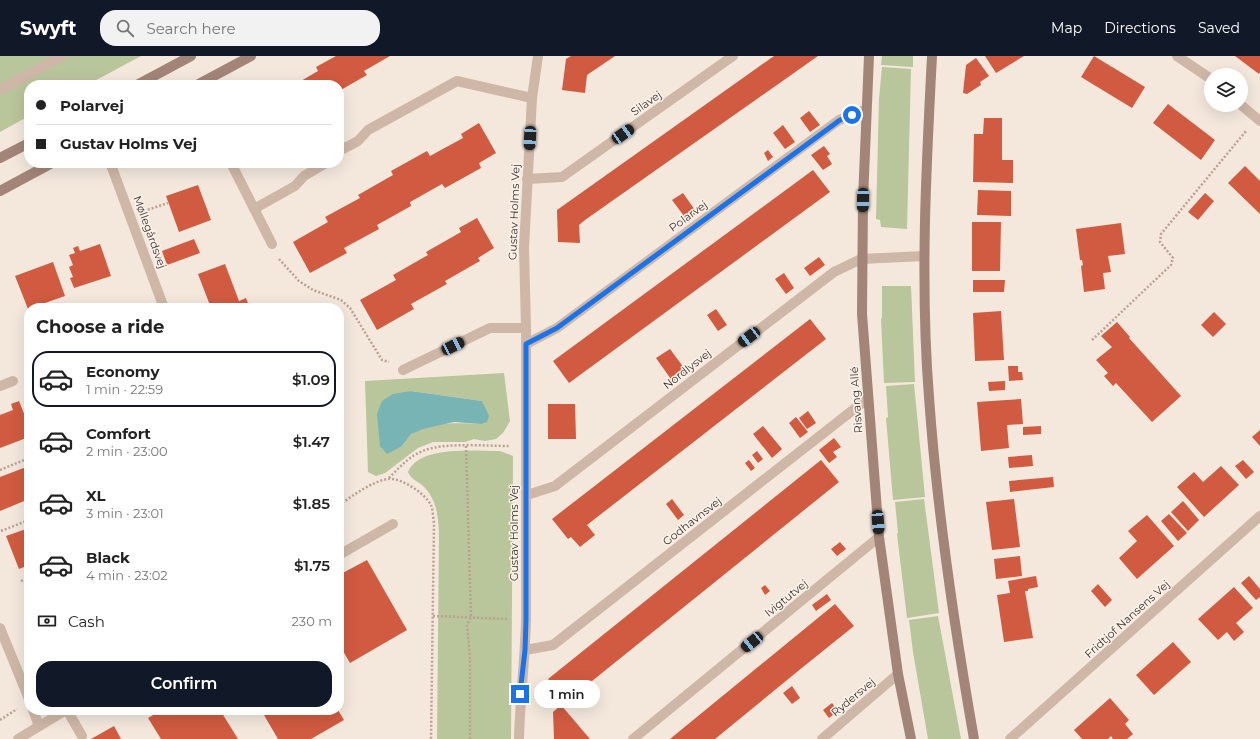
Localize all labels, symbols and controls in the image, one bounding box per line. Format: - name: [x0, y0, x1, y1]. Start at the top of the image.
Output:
- search box: [100, 10, 380, 46]
- text: Swyft: [20, 17, 76, 40]
- icon: search: [114, 17, 136, 39]
- text: Search here: [146, 19, 236, 38]
- text: Map: [1051, 19, 1082, 37]
- text: Directions: [1104, 19, 1176, 37]
- text: Saved: [1198, 19, 1240, 37]
- map controls: [1204, 68, 1248, 112]
- button: layers: [1204, 68, 1248, 112]
- street label: Silavej: [628, 87, 664, 119]
- text: Polarvej: [60, 96, 124, 115]
- route start: [843, 106, 861, 124]
- car: [610, 122, 636, 146]
- car: [523, 126, 537, 150]
- text: Gustav Holms Vej: [60, 134, 197, 153]
- street label: Gustav Holms Vej: [505, 164, 523, 260]
- car: [857, 188, 869, 212]
- street label: Møllegårdsvej: [130, 194, 170, 270]
- street label: Polarvej: [666, 197, 710, 235]
- text: Choose a ride: [36, 316, 164, 338]
- car: [736, 325, 762, 349]
- car: [440, 335, 466, 357]
- street label: Nordlysvej: [660, 346, 714, 392]
- icon: car: [38, 361, 74, 397]
- text: Economy: [86, 362, 159, 381]
- street label: Risvang Allé: [847, 366, 865, 434]
- text: $1.09: [292, 370, 330, 389]
- text: 1 min · 22:59: [86, 381, 163, 397]
- icon: car: [38, 423, 74, 459]
- text: Comfort: [86, 424, 151, 443]
- text: $1.47: [293, 432, 330, 451]
- text: 2 min · 23:00: [86, 443, 168, 459]
- icon: car: [38, 485, 74, 521]
- street label: Gustav Holms Vej: [507, 485, 521, 581]
- text: XL: [86, 486, 105, 505]
- text: $1.85: [293, 494, 330, 513]
- street label: Godhavnsvej: [660, 494, 724, 548]
- text: 3 min · 23:01: [86, 505, 164, 521]
- car: [871, 510, 885, 534]
- icon: car: [38, 547, 74, 583]
- text: Black: [86, 548, 130, 567]
- text: $1.75: [294, 556, 330, 575]
- text: 4 min · 23:02: [86, 567, 168, 583]
- street label: Ivigtutvej: [762, 576, 810, 620]
- street label: Fridtjof Nansens Vej: [1082, 577, 1172, 661]
- icon: cash: [36, 610, 58, 632]
- text: Cash: [68, 612, 105, 631]
- text: 230 m: [291, 613, 332, 629]
- car: [739, 630, 765, 654]
- button: Confirm: [36, 661, 332, 707]
- street label: Rydersvej: [828, 675, 878, 719]
- callout: 1 min: [534, 680, 600, 708]
- route end: [511, 685, 529, 703]
- text: 1 min: [550, 686, 584, 702]

